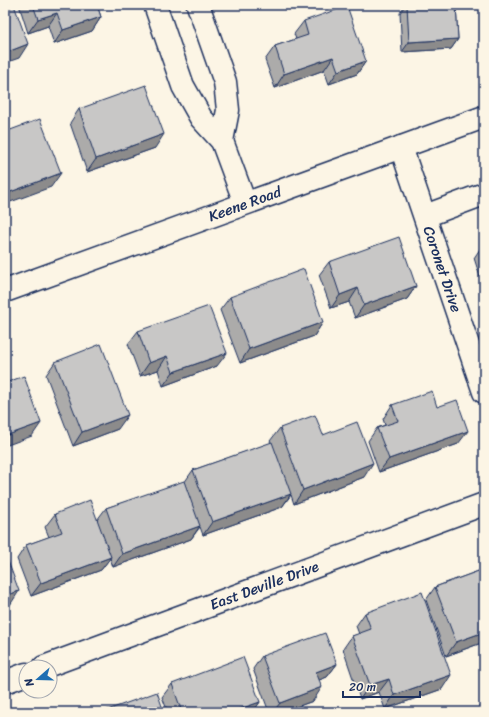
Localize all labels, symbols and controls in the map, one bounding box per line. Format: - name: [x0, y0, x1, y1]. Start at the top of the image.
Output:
- street label: Keene Road: [205, 178, 286, 229]
- street label: Coronet Drive: [416, 222, 469, 316]
- street label: East Deville Drive: [206, 553, 323, 617]
- north arrow: [18, 659, 58, 699]
- scale bar: [343, 673, 420, 699]
- text: N: [19, 675, 40, 690]
- text: 20 m: [349, 676, 376, 698]

